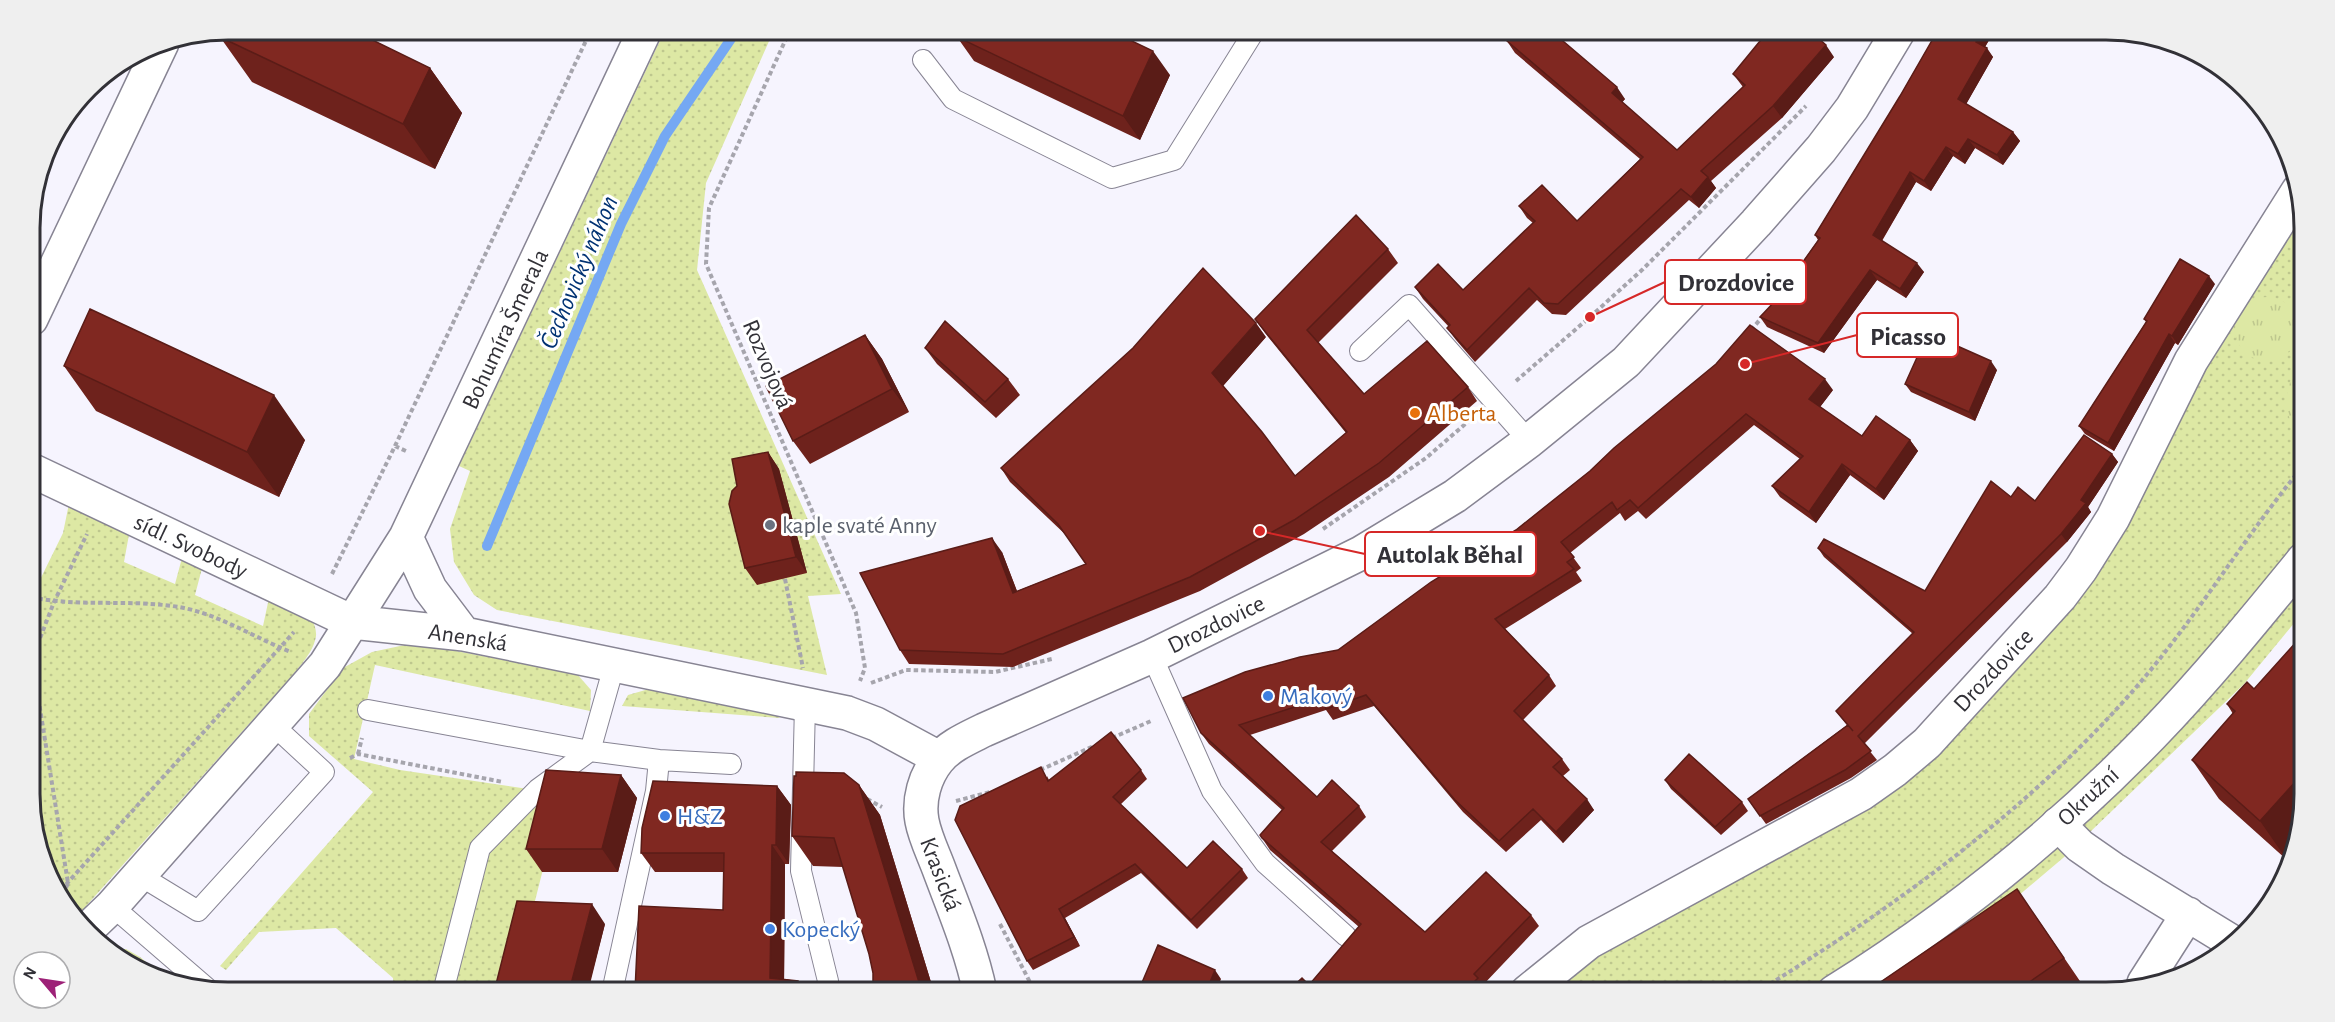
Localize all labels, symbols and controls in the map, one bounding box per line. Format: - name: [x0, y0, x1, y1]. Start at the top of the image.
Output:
- water label: Čechovický náhon: [534, 192, 623, 353]
- street label: Bohumíra Šmerala: [457, 245, 553, 413]
- callout: Drozdovice: [1665, 260, 1806, 304]
- text: Drozdovice: [1678, 270, 1794, 296]
- callout: Picasso: [1857, 313, 1958, 357]
- street label: Rozvojová: [738, 316, 797, 412]
- text: Picasso: [1870, 324, 1946, 350]
- place label: Alberta: [1427, 402, 1497, 426]
- marker: Alberta: [1408, 406, 1422, 420]
- street label: sídl. Svobody: [130, 510, 251, 584]
- place label: kaple svaté Anny: [782, 514, 937, 538]
- marker: kaple svaté Anny: [763, 518, 777, 532]
- callout: Autolak Běhal: [1365, 532, 1536, 576]
- text: Autolak Běhal: [1377, 542, 1523, 568]
- street label: Drozdovice: [1164, 591, 1269, 659]
- street label: Anenská: [427, 620, 509, 656]
- street label: Drozdovice: [1949, 624, 2038, 717]
- place label: Makový: [1280, 685, 1352, 709]
- marker: Makový: [1261, 689, 1275, 703]
- street label: Okružní: [2053, 763, 2124, 831]
- place label: H&Z: [677, 805, 723, 829]
- marker: H&Z: [658, 809, 672, 823]
- street label: Krasická: [915, 834, 965, 915]
- place label: Kopecký: [782, 918, 860, 942]
- marker: Kopecký: [763, 922, 777, 936]
- north arrow: [12, 950, 72, 1010]
- text: N: [20, 964, 39, 982]

